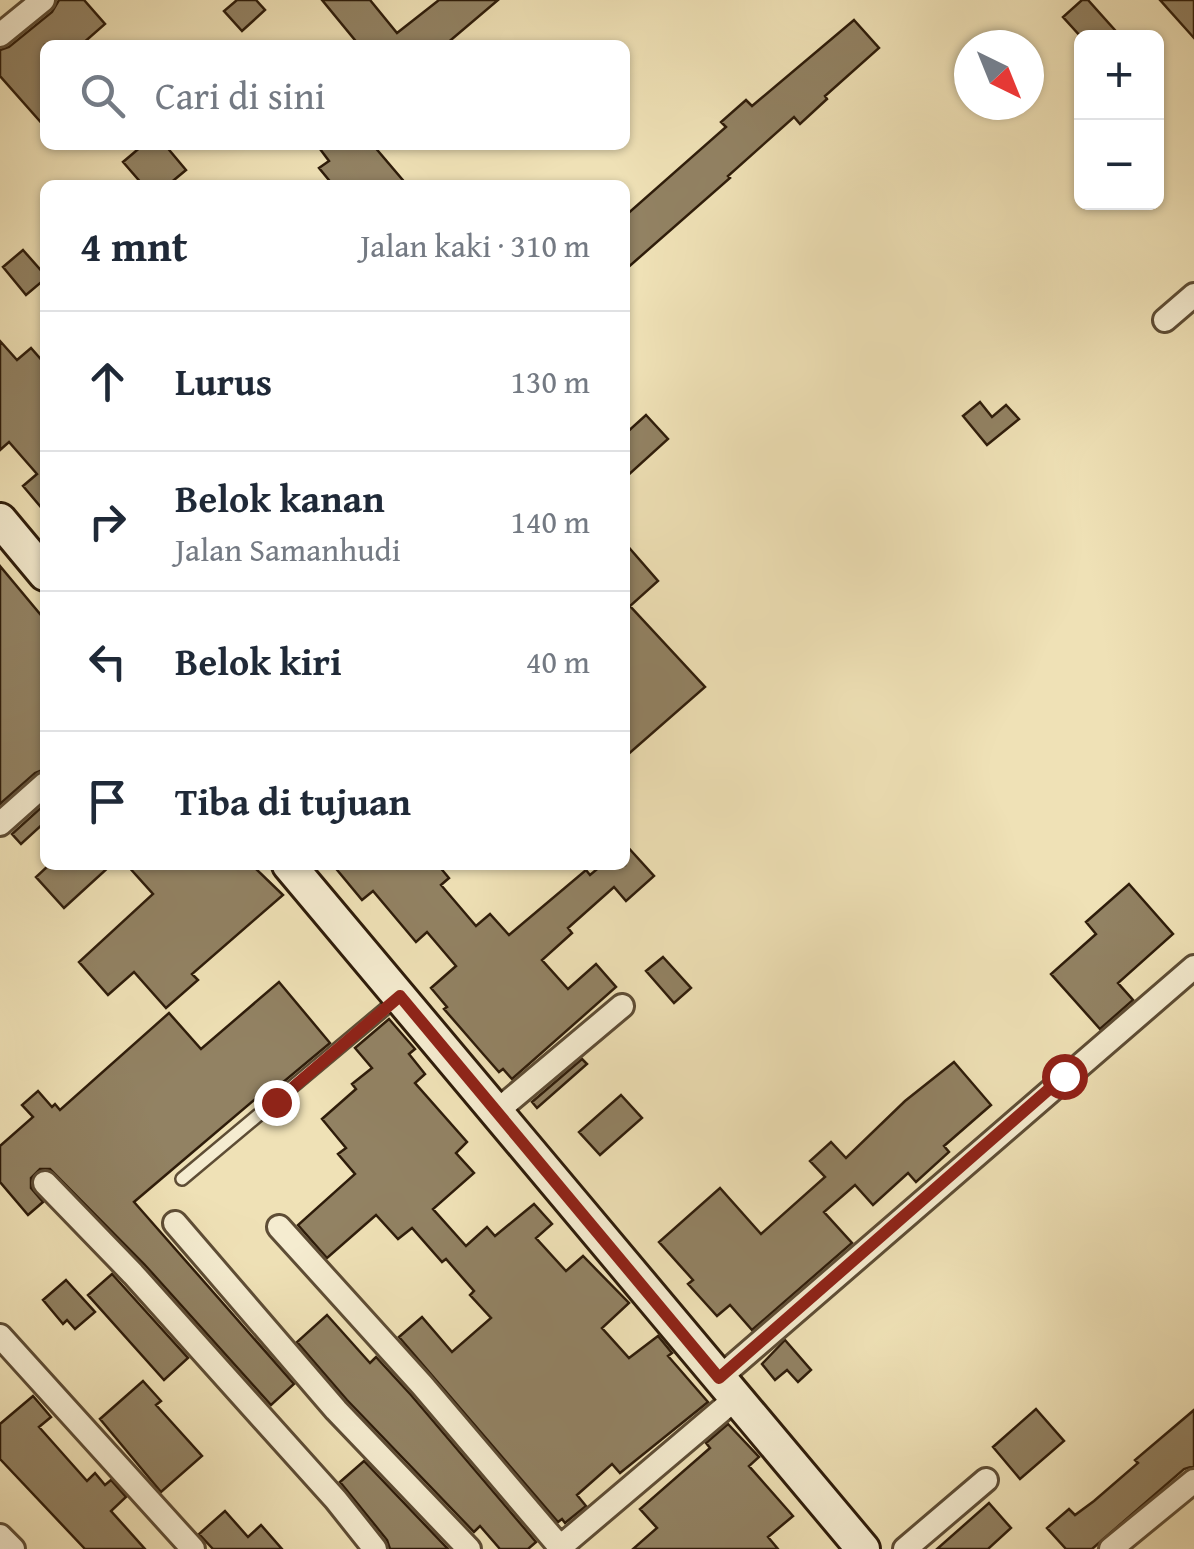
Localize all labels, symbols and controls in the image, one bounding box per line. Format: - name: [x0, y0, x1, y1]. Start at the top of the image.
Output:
- north arrow: [954, 30, 1044, 120]
- map controls: [1074, 30, 1164, 210]
- button: +: [1074, 30, 1164, 120]
- search box: [40, 40, 630, 150]
- text: Cari di sini: [155, 67, 325, 123]
- icon: search: [75, 68, 130, 123]
- button: −: [1074, 120, 1164, 210]
- text: 4 mnt: [80, 215, 188, 276]
- text: Jalan kaki · 310 m: [360, 222, 590, 269]
- text: Lurus: [175, 353, 272, 409]
- icon: ahead: [80, 354, 135, 409]
- text: 130 m: [511, 358, 590, 405]
- text: Belok kanan: [175, 470, 385, 526]
- icon: right: [80, 494, 135, 549]
- text: 140 m: [511, 498, 590, 545]
- text: Jalan Samanhudi: [175, 526, 401, 573]
- text: Belok kiri: [175, 633, 342, 689]
- icon: left: [80, 634, 135, 689]
- text: 40 m: [526, 638, 590, 685]
- text: Tiba di tujuan: [175, 773, 411, 829]
- icon: arrive: [80, 774, 135, 829]
- route start: [1042, 1054, 1088, 1100]
- route end: [254, 1080, 300, 1126]

